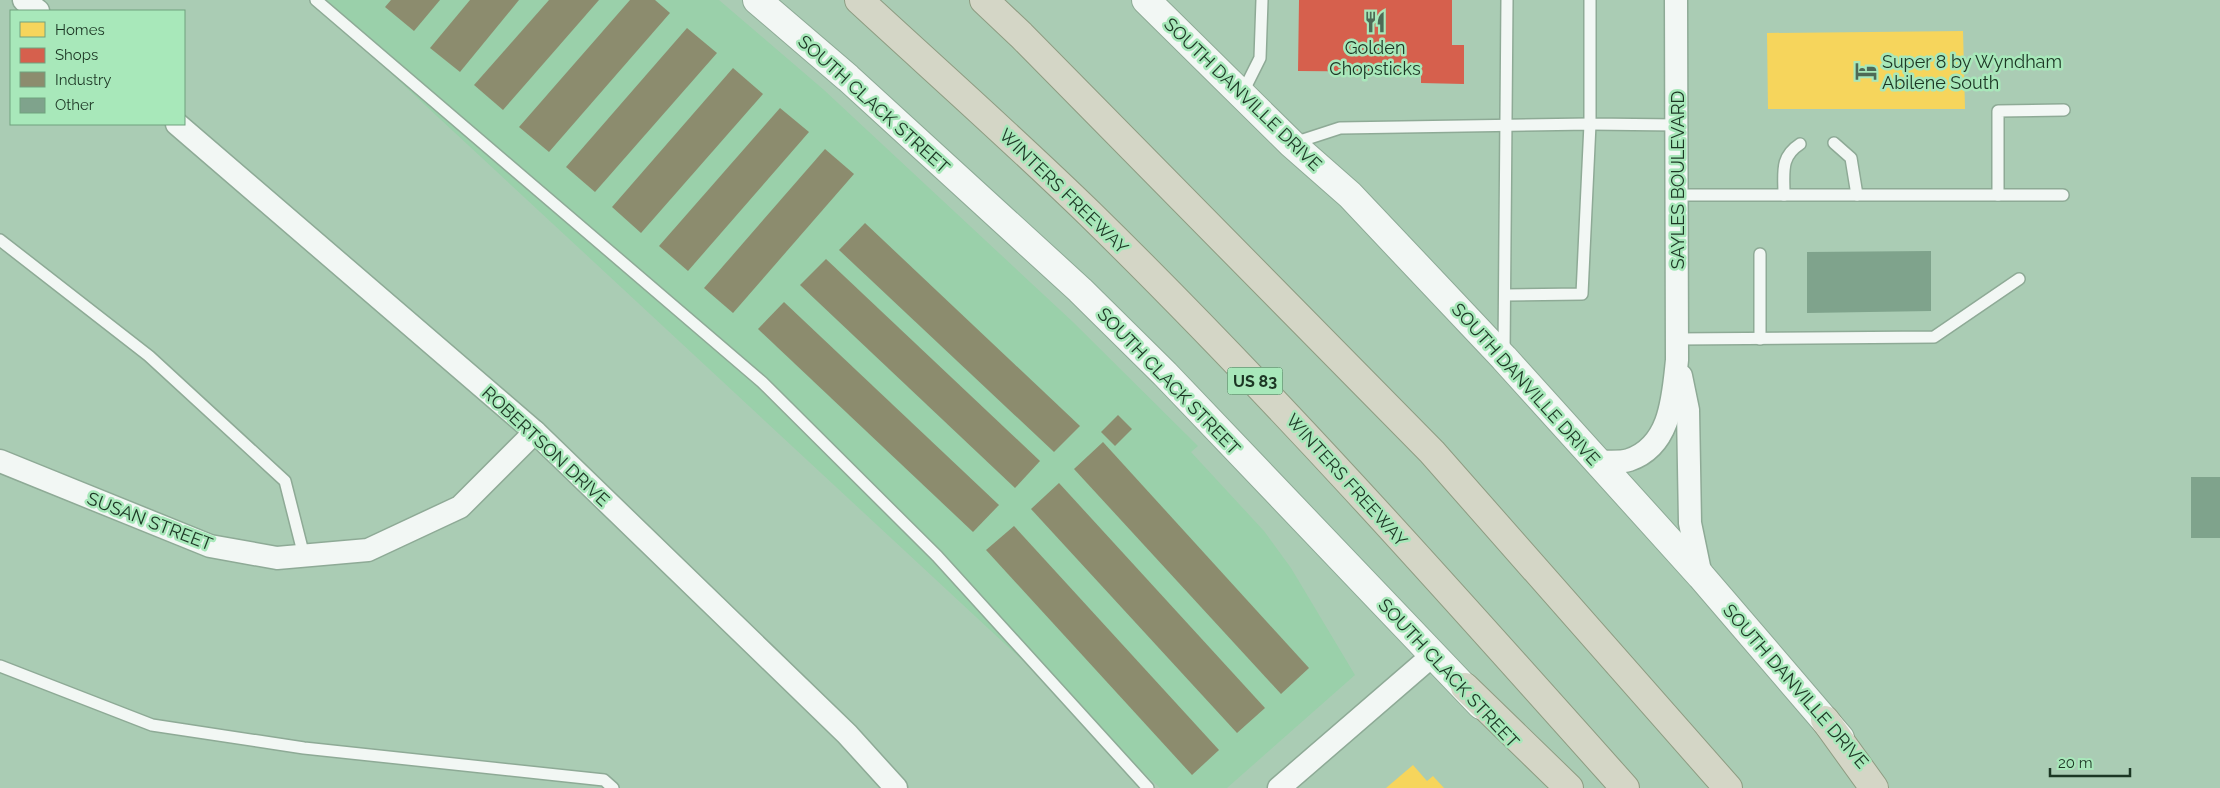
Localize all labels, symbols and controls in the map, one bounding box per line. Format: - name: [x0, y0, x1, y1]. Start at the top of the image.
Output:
- restaurant icon: Golden Chopsticks: [1362, 9, 1388, 35]
- legend: [10, 10, 185, 125]
- street label: SOUTH DANVILLE DRIVE: [1160, 13, 1326, 175]
- text: Homes: [55, 21, 105, 39]
- street label: SOUTH CLACK STREET: [794, 31, 954, 177]
- place label: Golden Chopsticks: [1329, 37, 1421, 79]
- text: Shops: [55, 46, 98, 64]
- place label: Super 8 by Wyndham Abilene South: [1882, 51, 2062, 93]
- hotel icon: Super 8 by Wyndham Abilene South: [1853, 58, 1879, 84]
- text: Industry: [55, 71, 111, 89]
- street label: SAYLES BOULEVARD: [1667, 91, 1688, 269]
- text: Other: [55, 96, 95, 114]
- street label: WINTERS FREEWAY: [995, 124, 1133, 258]
- street label: SOUTH DANVILLE DRIVE: [1448, 299, 1604, 469]
- street label: SOUTH CLACK STREET: [1093, 303, 1245, 459]
- road number: US 83: [1228, 368, 1282, 394]
- street label: ROBERTSON DRIVE: [478, 382, 614, 510]
- street label: WINTERS FREEWAY: [1282, 409, 1412, 551]
- street label: SUSAN STREET: [84, 487, 216, 555]
- street label: SOUTH CLACK STREET: [1374, 594, 1524, 752]
- street label: SOUTH DANVILLE DRIVE: [1719, 600, 1873, 772]
- scale bar: [2050, 746, 2130, 778]
- text: 20 m: [2058, 754, 2093, 772]

